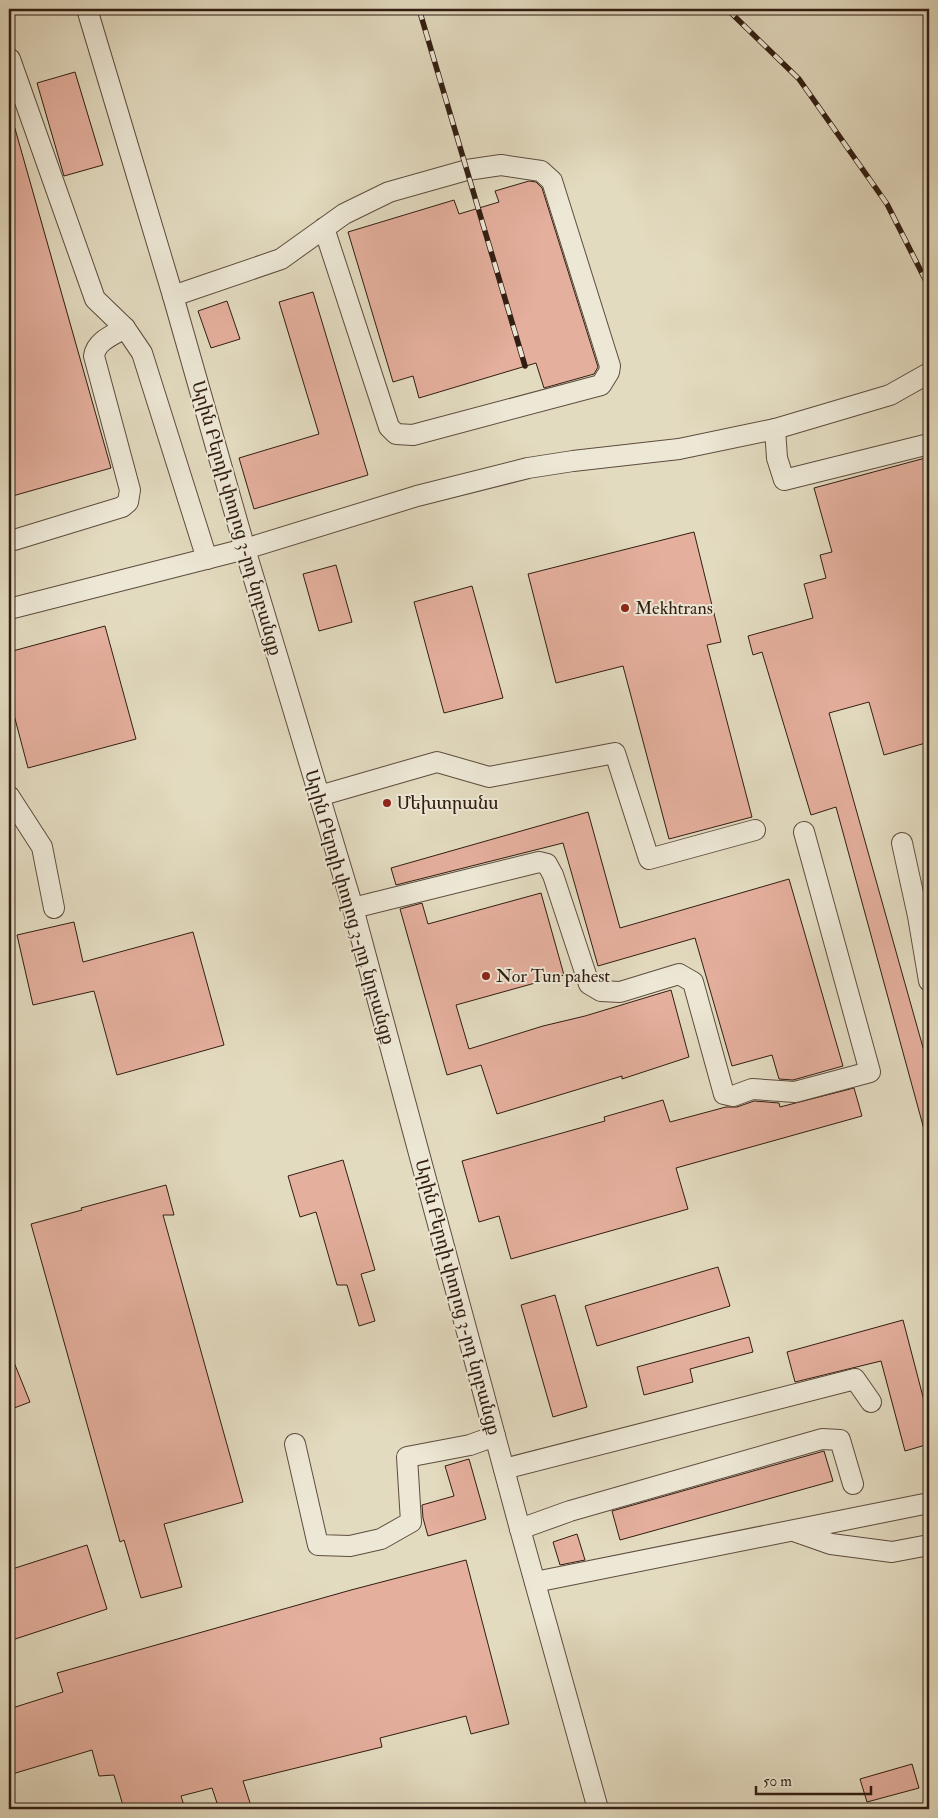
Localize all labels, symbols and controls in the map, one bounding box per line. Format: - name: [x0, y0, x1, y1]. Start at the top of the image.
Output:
- street label: Արին Բերդի փողոց 3-րդ նրբանցք: [186, 378, 287, 658]
- place label: Mekhtrans: [635, 597, 713, 620]
- marker: Mekhtrans: [619, 602, 631, 614]
- street label: Արին Բերդի փողոց 3-րդ նրբանցք: [299, 767, 400, 1047]
- place label: Մեխտրանս: [397, 792, 498, 815]
- marker: Մեխտրանս: [381, 797, 393, 809]
- place label: Nor Tun pahest: [496, 965, 610, 988]
- marker: Nor Tun pahest: [480, 970, 492, 982]
- street label: Արին Բերդի փողոց 3-րդ նրբանցք: [410, 1157, 506, 1438]
- scale bar: [756, 1763, 870, 1795]
- text: 50 m: [763, 1772, 792, 1791]

